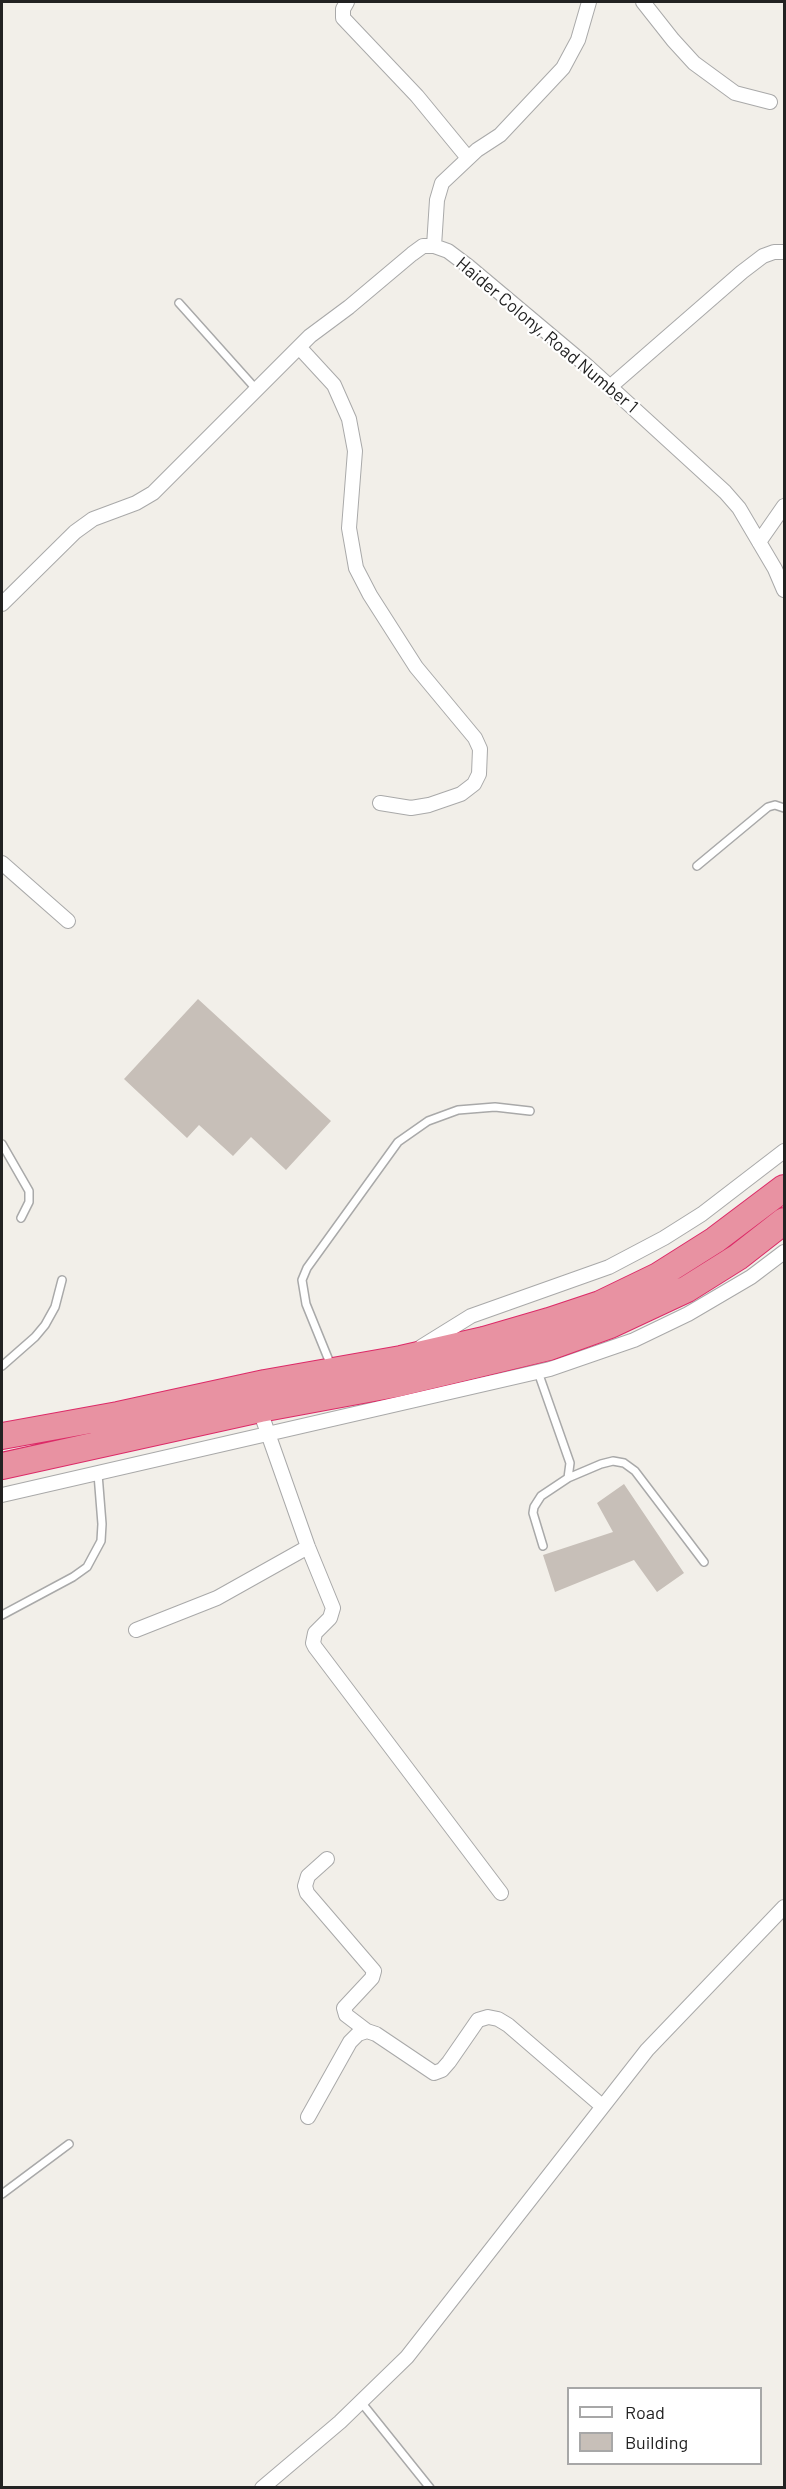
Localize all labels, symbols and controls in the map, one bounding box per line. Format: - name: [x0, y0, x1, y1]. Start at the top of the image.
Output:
- street label: Haider Colony, Road Number 1: [452, 252, 642, 418]
- legend: [567, 2387, 762, 2465]
- text: Road: [625, 2401, 665, 2423]
- text: Building: [625, 2431, 688, 2453]

